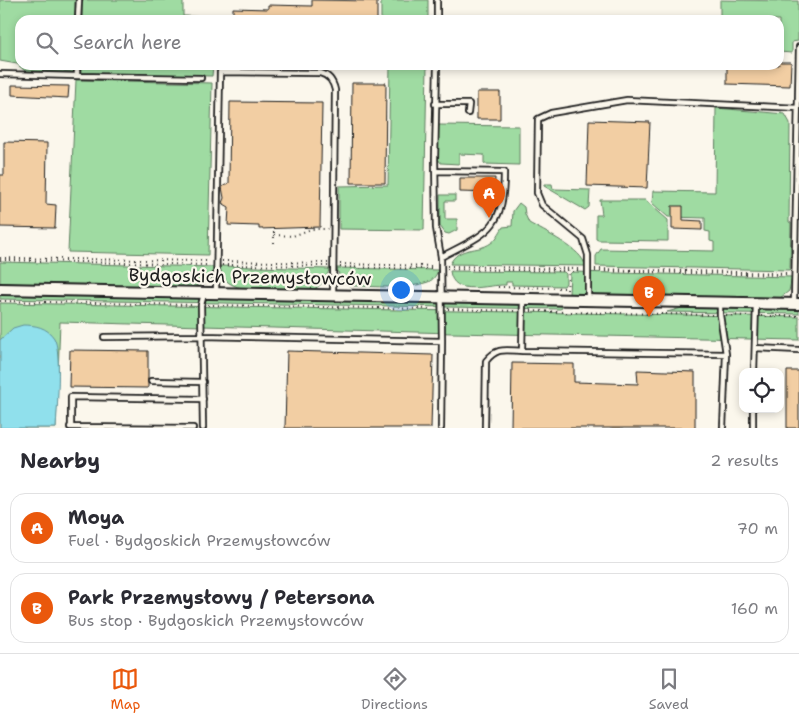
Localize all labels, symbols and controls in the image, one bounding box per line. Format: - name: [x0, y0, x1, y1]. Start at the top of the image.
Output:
- search box: [15, 15, 784, 70]
- icon: search: [33, 29, 61, 57]
- text: Search here: [73, 30, 182, 55]
- pin: A: [473, 177, 505, 218]
- street label: Bydgoskich Przemysłowców: [128, 263, 372, 291]
- pin: B: [633, 276, 665, 317]
- your location: [388, 277, 414, 303]
- map controls: [739, 368, 784, 413]
- button: locate: [739, 368, 784, 413]
- text: Nearby: [20, 447, 100, 475]
- text: 2 results: [710, 450, 779, 471]
- text: Moya: [68, 505, 124, 530]
- text: A: [31, 518, 43, 539]
- text: 70 m: [737, 518, 778, 539]
- text: Fuel · Bydgoskich Przemysłowców: [68, 530, 331, 551]
- text: Park Przemysłowy / Petersona: [68, 585, 374, 610]
- text: B: [32, 598, 42, 619]
- text: 160 m: [731, 598, 778, 619]
- text: Bus stop · Bydgoskich Przemysłowców: [68, 610, 364, 631]
- tab: Map: [110, 665, 140, 713]
- tab: Directions: [361, 665, 428, 713]
- tab: Saved: [649, 665, 689, 713]

